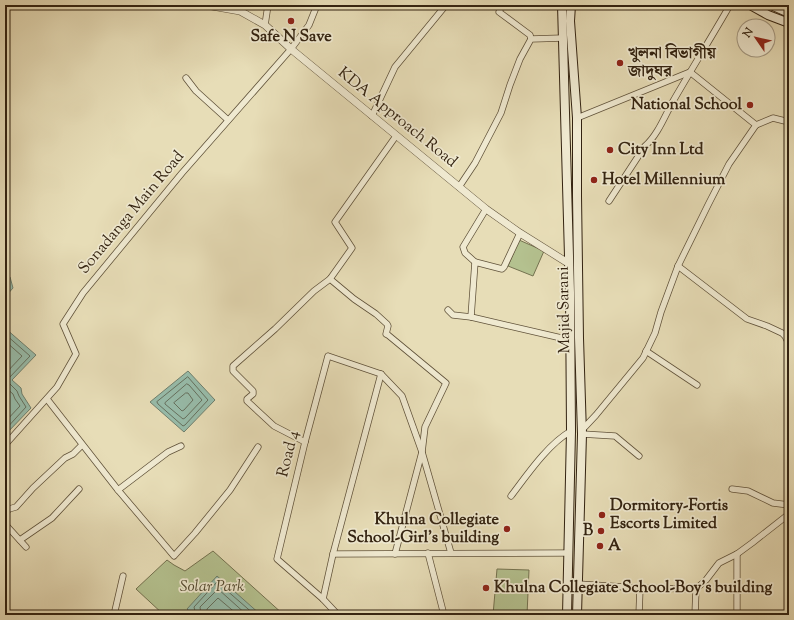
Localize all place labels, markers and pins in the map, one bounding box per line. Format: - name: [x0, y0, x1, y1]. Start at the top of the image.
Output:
- marker: Safe N Save: [286, 16, 296, 26]
- place label: Safe N Save: [250, 26, 332, 49]
- place label: খুলনা বিভাগীয় জাদুঘর: [627, 43, 717, 84]
- marker: খুলনা বিভাগীয় জাদুঘর: [615, 58, 625, 68]
- place label: National School: [631, 94, 743, 117]
- marker: National School: [745, 100, 755, 110]
- place label: City Inn Ltd: [618, 139, 705, 162]
- marker: City Inn Ltd: [605, 145, 615, 155]
- place label: Hotel Millennium: [602, 169, 726, 192]
- marker: Hotel Millennium: [589, 175, 599, 185]
- place label: Dormitory-Fortis Escorts Limited: [610, 495, 728, 536]
- place label: Khulna Collegiate School-Girl's building: [347, 509, 500, 550]
- marker: Dormitory-Fortis Escorts Limited: [597, 510, 607, 520]
- place label: B: [583, 520, 593, 543]
- marker: Khulna Collegiate School-Girl's building: [502, 524, 512, 534]
- marker: B: [596, 526, 606, 536]
- place label: A: [608, 535, 621, 558]
- marker: A: [595, 541, 605, 551]
- place label: Khulna Collegiate School-Boy's building: [494, 577, 773, 600]
- marker: Khulna Collegiate School-Boy's building: [481, 583, 491, 593]

